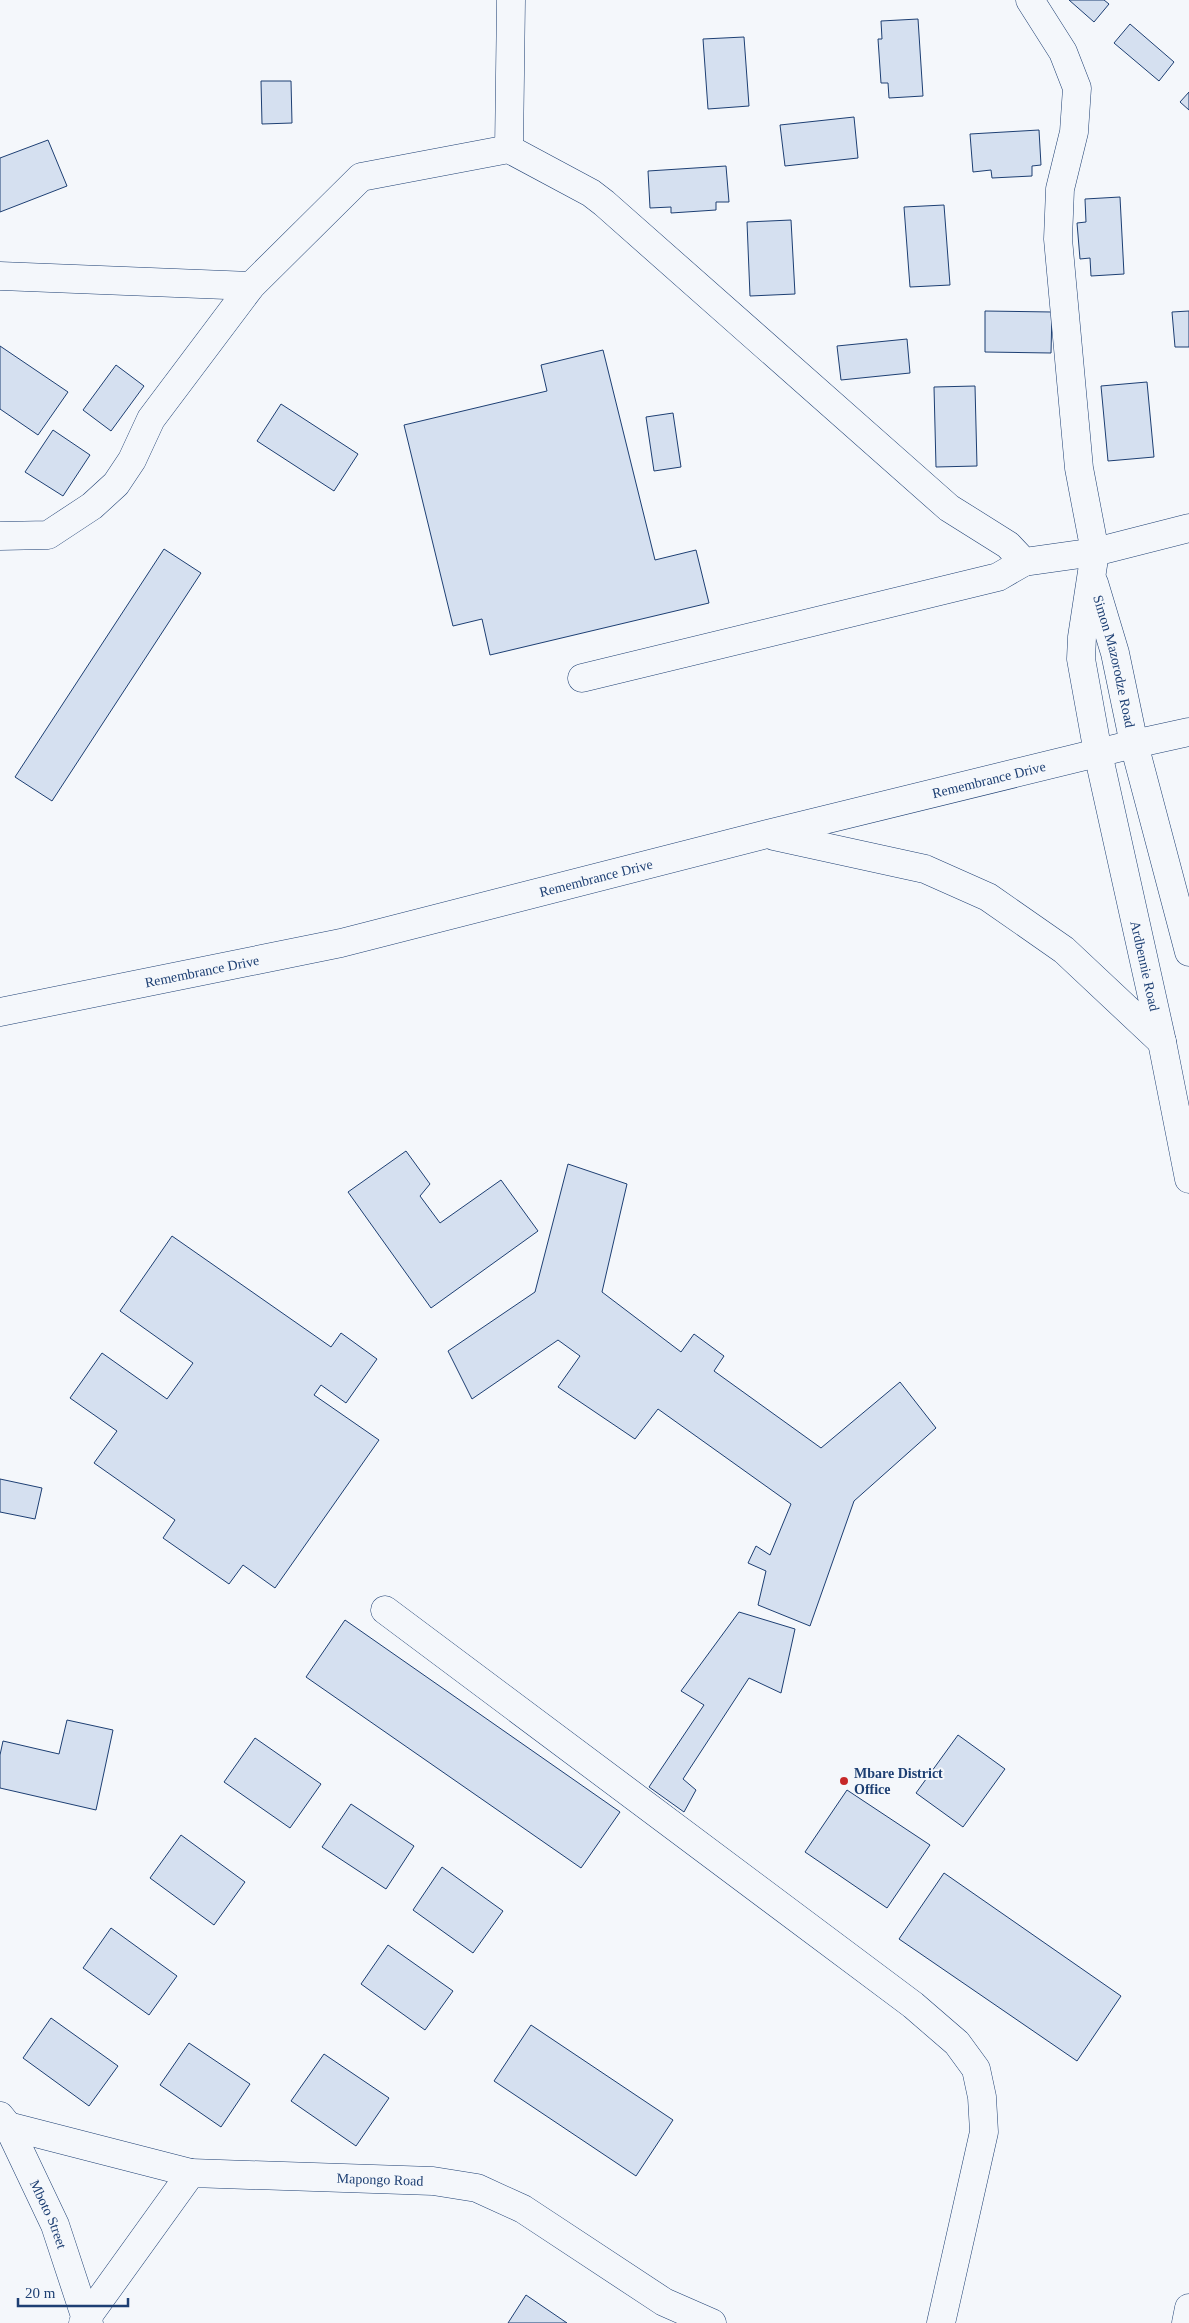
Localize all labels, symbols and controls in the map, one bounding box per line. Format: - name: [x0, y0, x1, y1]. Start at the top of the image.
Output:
- street label: Simon Mazorodze Road: [1090, 593, 1137, 729]
- street label: Remembrance Drive: [931, 759, 1047, 801]
- street label: Remembrance Drive: [538, 857, 654, 900]
- street label: Ardbennie Road: [1127, 919, 1162, 1013]
- street label: Remembrance Drive: [144, 953, 260, 991]
- place label: Mbare District Office: [854, 1766, 943, 1797]
- marker: Mbare District Office: [838, 1775, 850, 1787]
- street label: Mapongo Road: [336, 2171, 424, 2189]
- street label: Mboto Street: [27, 2178, 69, 2251]
- scale bar: [18, 2276, 128, 2308]
- text: 20 m: [25, 2285, 56, 2301]

